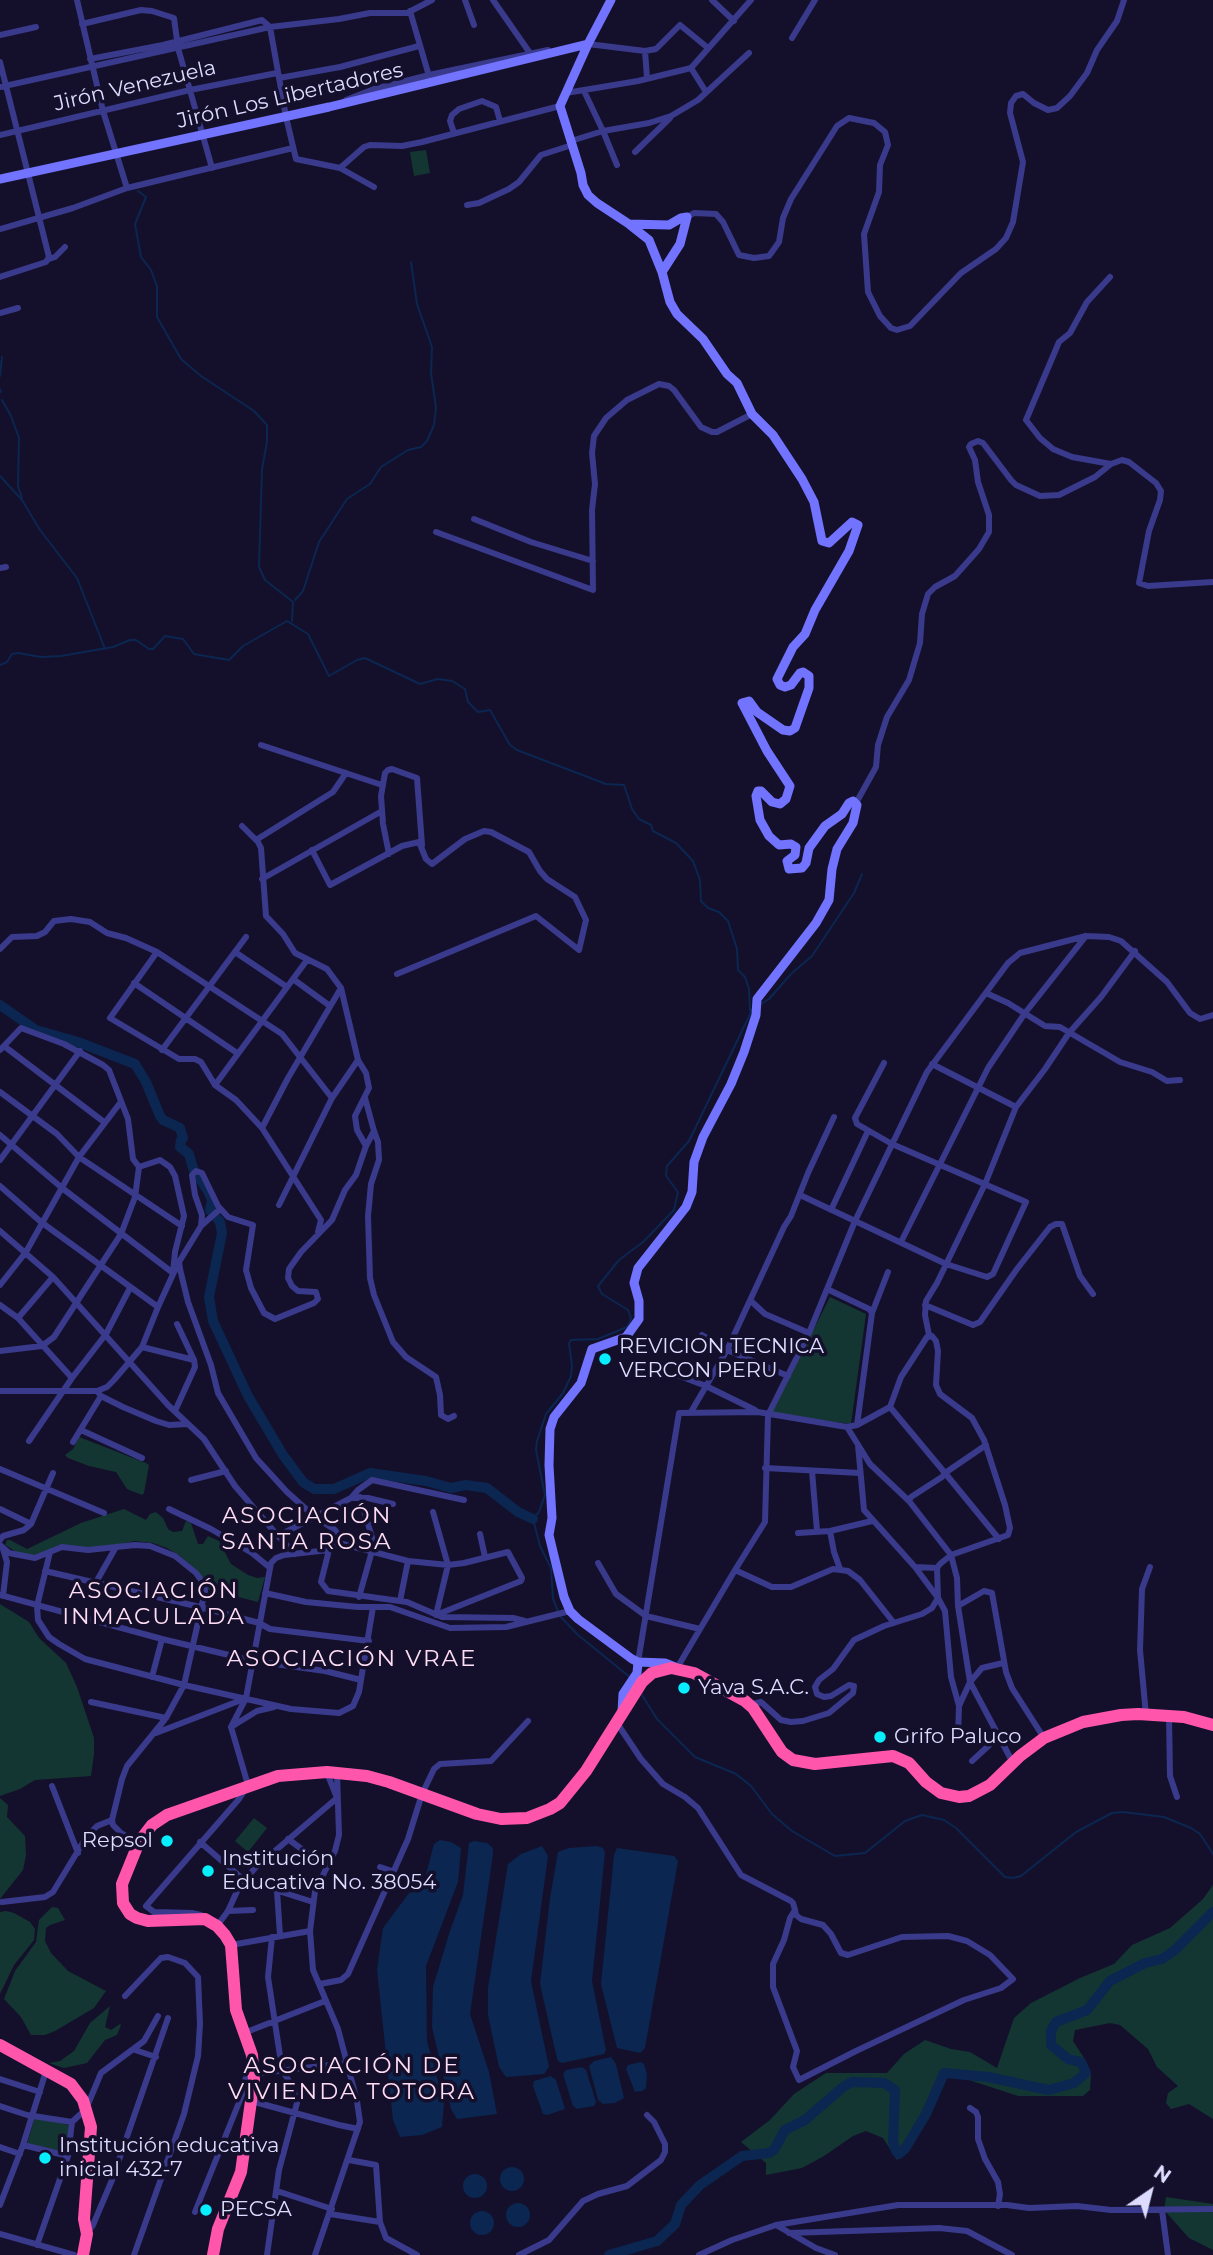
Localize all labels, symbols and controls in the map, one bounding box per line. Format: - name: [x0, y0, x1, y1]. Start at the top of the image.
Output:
- street label: Jirón Venezuela: [51, 55, 219, 117]
- street label: Jirón Los Libertadores: [175, 58, 405, 134]
- place label: REVICION TECNICA VERCON PERU: [619, 1334, 824, 1384]
- marker: REVICION TECNICA VERCON PERU: [597, 1351, 613, 1367]
- district label: ASOCIACIÓN SANTA ROSA: [223, 1502, 391, 1556]
- district label: ASOCIACIÓN INMACULADA: [63, 1577, 245, 1631]
- district label: ASOCIACIÓN VRAE: [228, 1645, 476, 1673]
- place label: Yava S.A.C.: [698, 1675, 809, 1701]
- marker: Yava S.A.C.: [676, 1680, 692, 1696]
- place label: Grifo Paluco: [894, 1724, 1021, 1750]
- marker: Grifo Paluco: [872, 1729, 888, 1745]
- place label: Repsol: [82, 1828, 153, 1854]
- marker: Repsol: [159, 1833, 175, 1849]
- place label: Institución Educativa No. 38054: [222, 1846, 436, 1896]
- marker: Institución Educativa No. 38054: [200, 1863, 216, 1879]
- district label: ASOCIACIÓN DE VIVIENDA TOTORA: [230, 2052, 474, 2106]
- place label: Institución educativa inicial 432-7: [59, 2133, 279, 2183]
- marker: Institución educativa inicial 432-7: [37, 2150, 53, 2166]
- north arrow: [1115, 2157, 1185, 2227]
- text: N: [1149, 2161, 1175, 2188]
- place label: PECSA: [220, 2197, 292, 2223]
- marker: PECSA: [198, 2202, 214, 2218]

